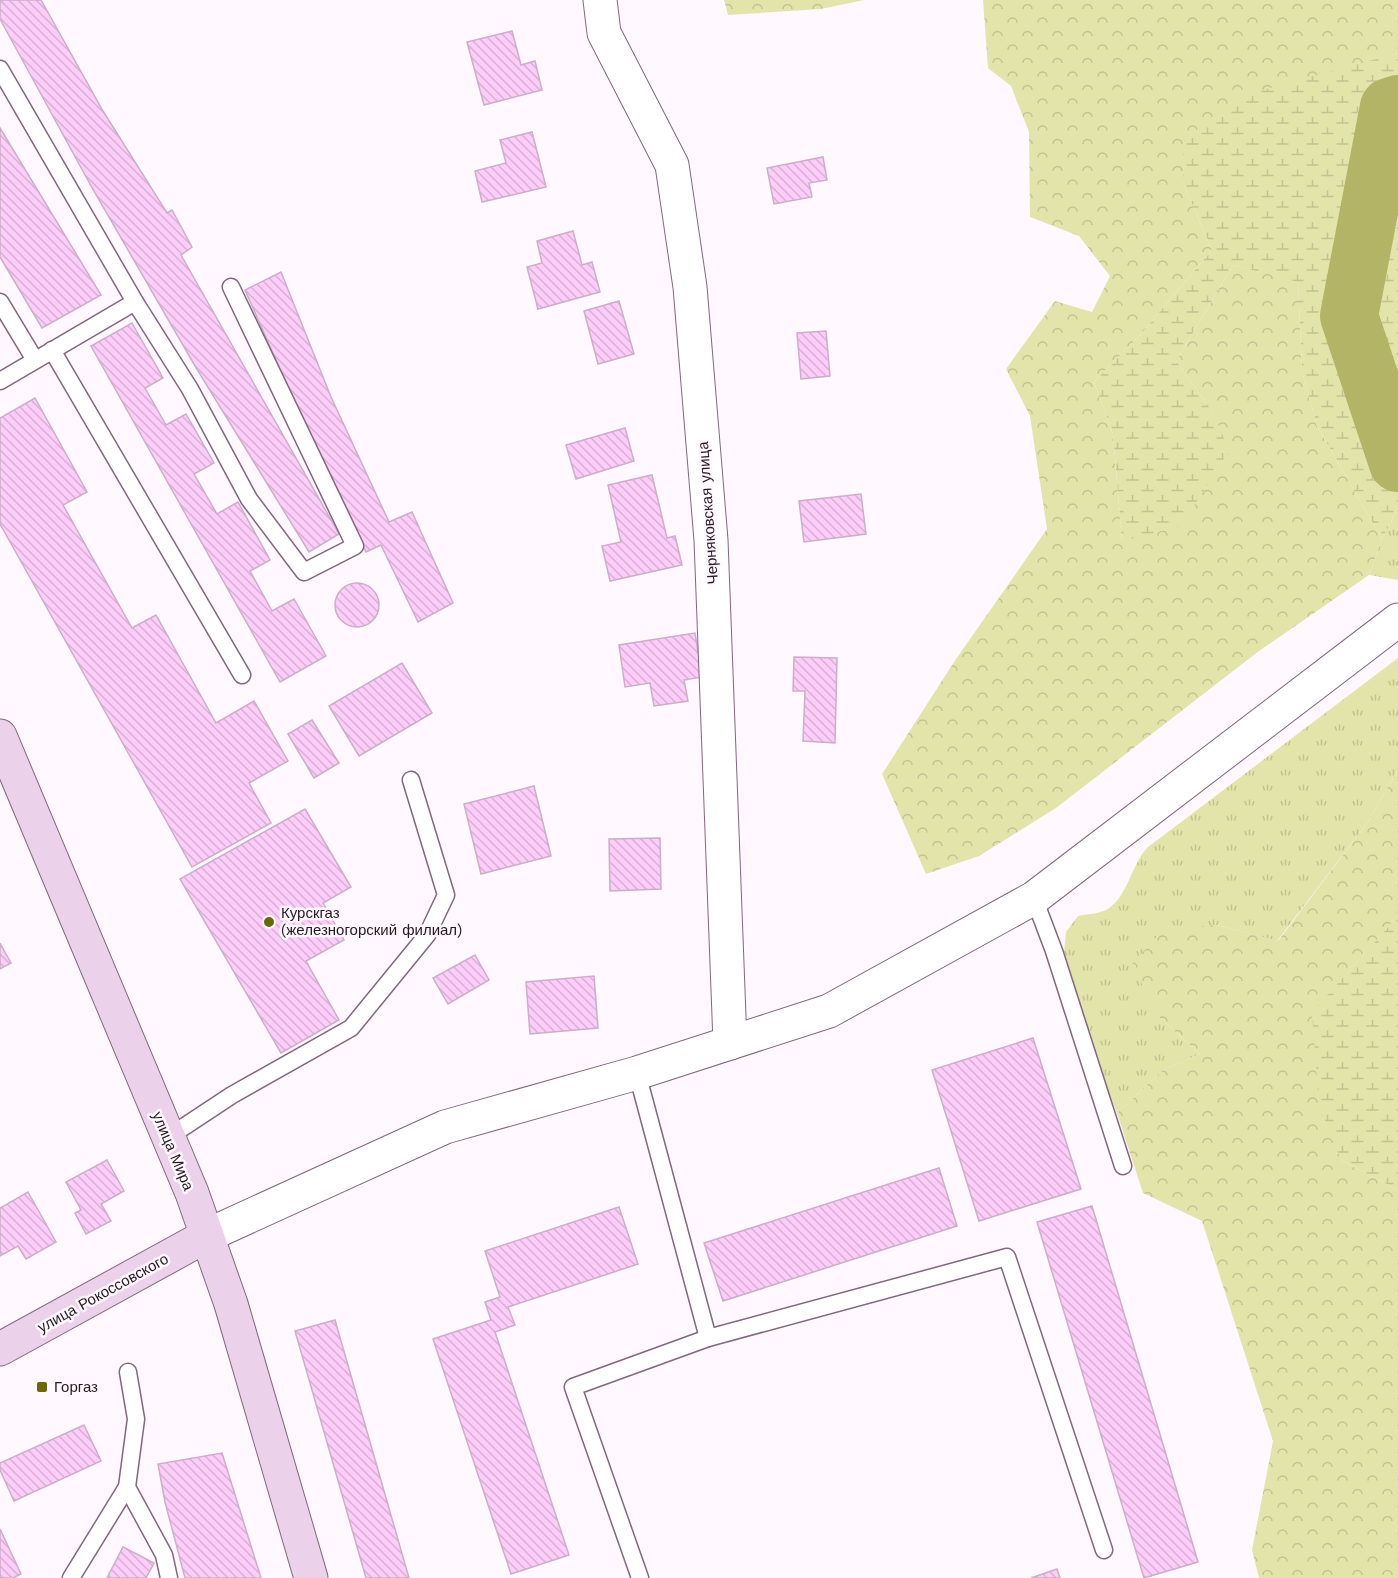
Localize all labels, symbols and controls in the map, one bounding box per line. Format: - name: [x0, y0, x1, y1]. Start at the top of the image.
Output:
- street label: Черняковская улица: [694, 440, 722, 585]
- place label: Курскгаз (железногорский филиал): [281, 904, 462, 939]
- marker: Курскгаз (железногорский филиал): [262, 915, 276, 929]
- street label: улица Мира: [148, 1109, 198, 1194]
- street label: улица Рокоссовского: [35, 1250, 171, 1336]
- place label: Горгаз: [54, 1378, 98, 1396]
- marker: Горгаз: [35, 1380, 49, 1394]

